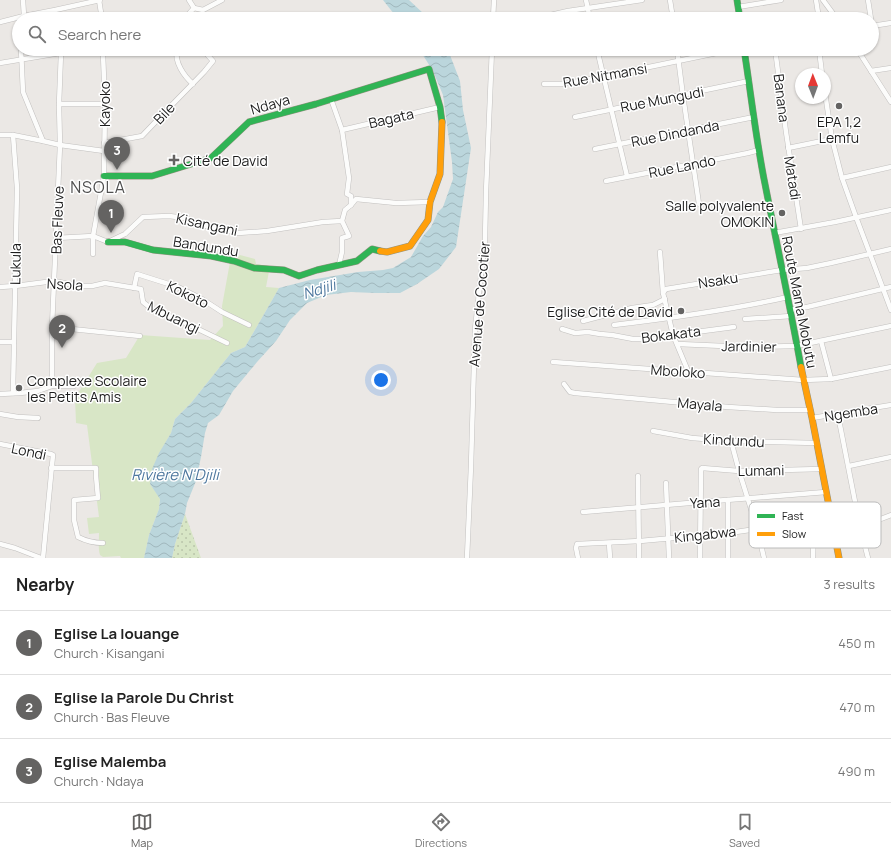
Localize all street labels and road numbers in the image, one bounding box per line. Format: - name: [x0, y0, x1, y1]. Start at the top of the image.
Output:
- street label: Rue Nitmansi: [561, 58, 649, 92]
- street label: Banana: [770, 73, 794, 123]
- street label: Kayoko: [95, 81, 114, 127]
- street label: Rue Mungudi: [619, 82, 705, 116]
- street label: Ndaya: [248, 89, 292, 119]
- street label: Bile: [149, 98, 179, 128]
- street label: Bagata: [367, 104, 415, 132]
- street label: Rue Dindanda: [629, 115, 721, 151]
- street label: Rue Lando: [647, 150, 717, 182]
- street label: Matadi: [780, 155, 806, 201]
- street label: Bas Fleuve: [46, 186, 68, 254]
- street label: Kisangani: [174, 208, 240, 240]
- street label: Bandundu: [172, 231, 240, 261]
- street label: Route Mama Mobutu: [778, 234, 822, 370]
- street label: Avenue de Cocotier: [464, 240, 494, 368]
- street label: Lukula: [5, 243, 25, 285]
- street label: Nsaku: [697, 267, 739, 293]
- street label: Nsola: [46, 274, 84, 294]
- street label: Kokoto: [164, 276, 212, 312]
- street label: Mbuangi: [145, 296, 203, 338]
- street label: Bokakata: [640, 321, 702, 347]
- street label: Jardinier: [721, 336, 777, 356]
- street label: Mboloko: [650, 360, 706, 382]
- street label: Mayala: [677, 393, 723, 415]
- street label: Ngemba: [823, 398, 879, 426]
- street label: Kindundu: [703, 429, 765, 451]
- street label: Londi: [10, 438, 48, 464]
- street label: Lumani: [737, 460, 785, 480]
- street label: Yana: [689, 491, 721, 513]
- street label: Kingabwa: [673, 521, 737, 547]

